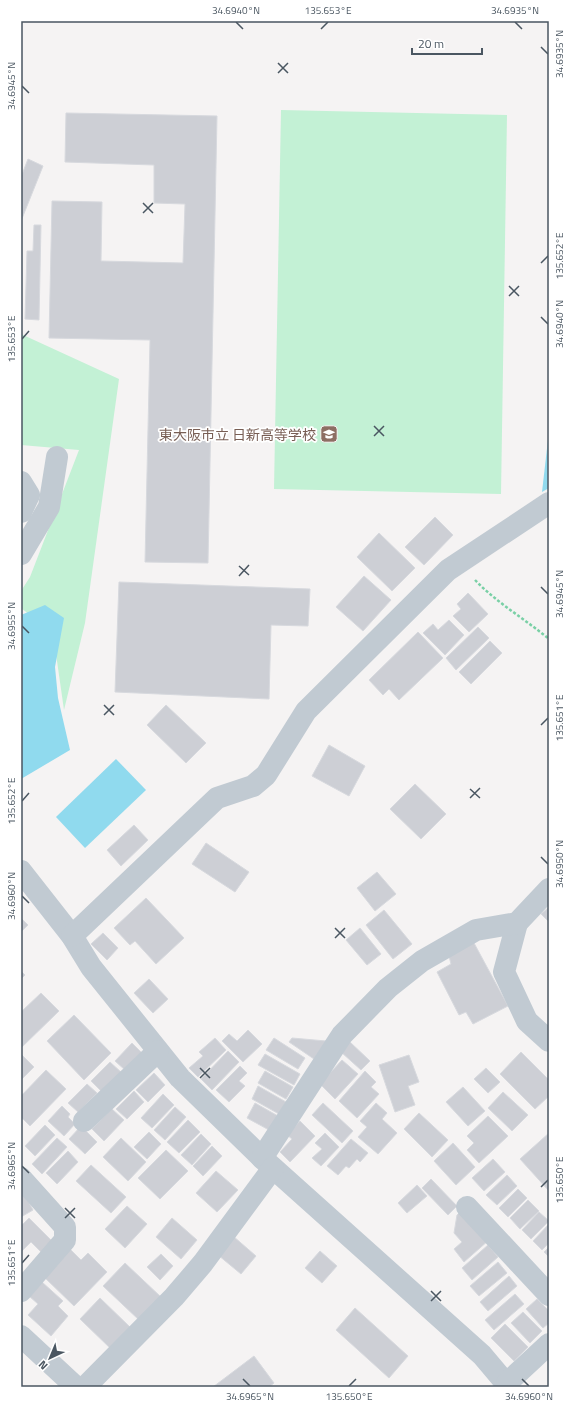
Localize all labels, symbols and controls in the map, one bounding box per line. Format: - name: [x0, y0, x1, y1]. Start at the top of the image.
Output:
- text: 34.6940°N: [212, 3, 260, 18]
- text: 135.653°E: [305, 3, 352, 18]
- text: 34.6935°N: [491, 3, 539, 18]
- scale bar: [412, 30, 482, 56]
- text: 34.6935°N: [552, 30, 567, 78]
- text: 20 m: [418, 34, 444, 53]
- text: 34.6945°N: [4, 62, 19, 110]
- text: 135.652°E: [552, 232, 567, 279]
- text: 34.6940°N: [552, 300, 567, 348]
- text: 135.653°E: [4, 315, 19, 362]
- place label: 東大阪市立 日新高等学校: [159, 424, 316, 445]
- school or university icon: 東大阪市立 日新高等学校: [319, 424, 339, 444]
- text: 34.6945°N: [552, 570, 567, 618]
- text: 34.6955°N: [4, 602, 19, 650]
- text: 135.651°E: [552, 694, 567, 741]
- text: 135.652°E: [4, 777, 19, 824]
- text: 34.6950°N: [552, 840, 567, 888]
- text: 34.6960°N: [4, 872, 19, 920]
- text: 34.6965°N: [4, 1142, 19, 1190]
- text: 135.650°E: [552, 1156, 567, 1203]
- text: 135.651°E: [4, 1239, 19, 1286]
- north arrow: [30, 1338, 70, 1378]
- text: N: [35, 1357, 51, 1374]
- text: 34.6965°N: [226, 1389, 274, 1404]
- text: 135.650°E: [326, 1389, 373, 1404]
- text: 34.6960°N: [505, 1389, 553, 1404]

